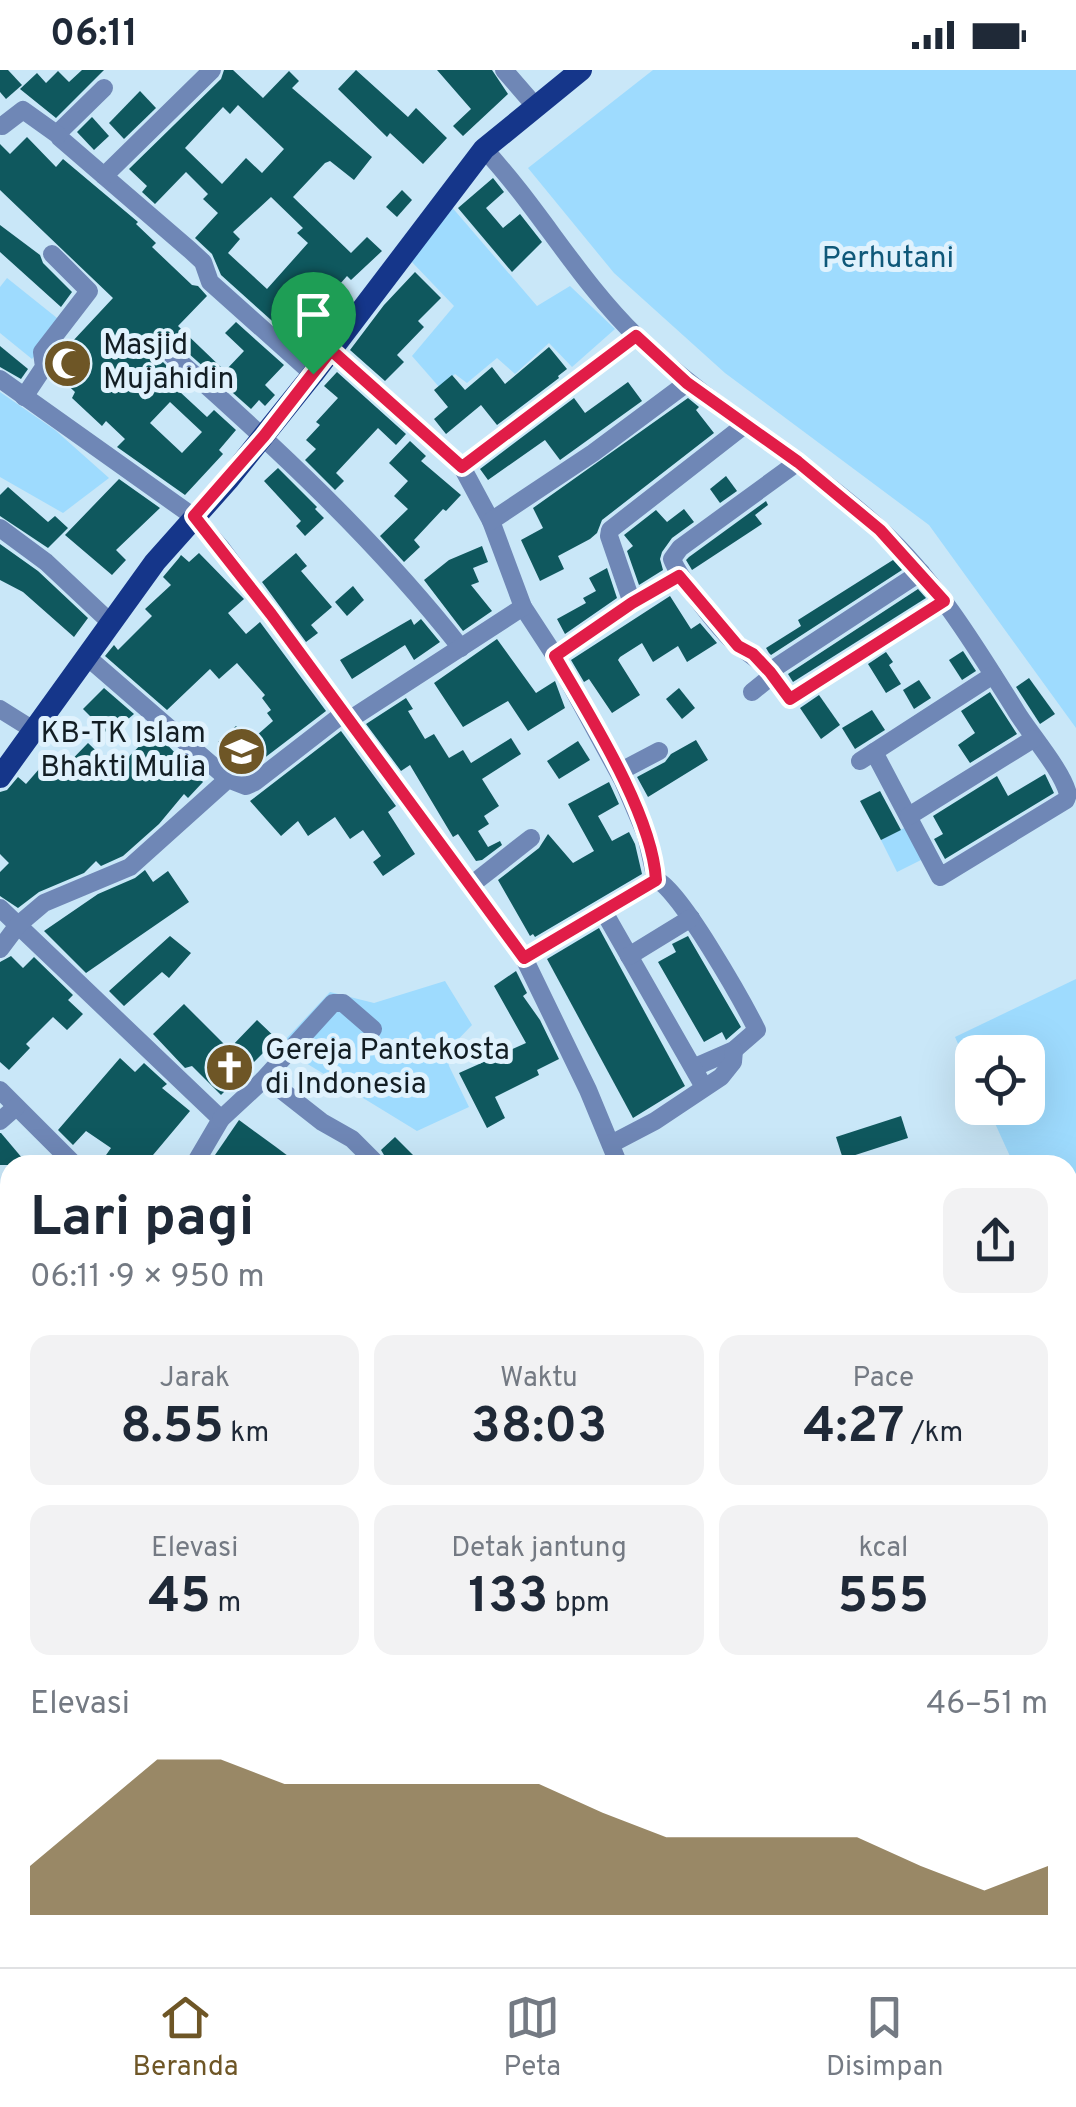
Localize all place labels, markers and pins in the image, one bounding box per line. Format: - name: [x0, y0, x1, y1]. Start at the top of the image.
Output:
- pin: [271, 272, 356, 375]
- place label: Masjid Mujahidin: [103, 328, 234, 399]
- mosque icon: Masjid Mujahidin: [42, 337, 94, 389]
- place label: KB-TK Islam Bhakti Mulia: [40, 716, 206, 787]
- school or university icon: KB-TK Islam Bhakti Mulia: [215, 725, 267, 777]
- place label: Gereja Pantekosta di Indonesia: [265, 1033, 510, 1104]
- church icon: Gereja Pantekosta di Indonesia: [204, 1042, 256, 1094]

